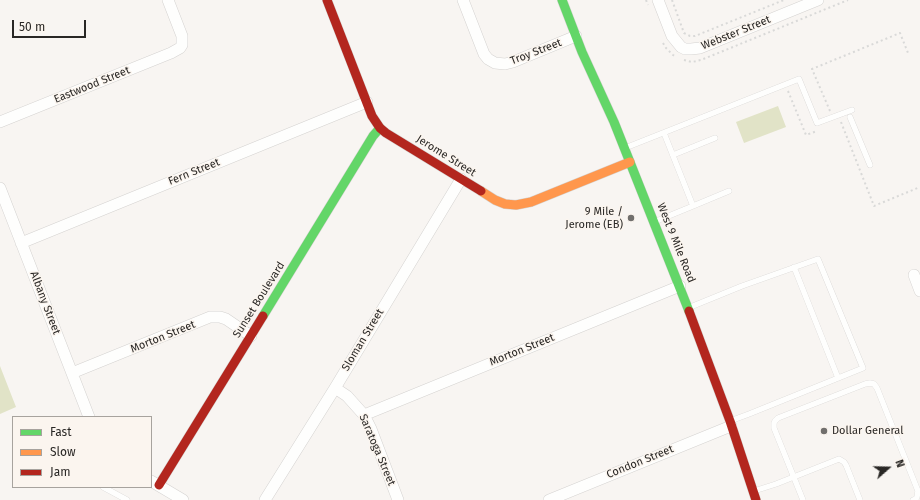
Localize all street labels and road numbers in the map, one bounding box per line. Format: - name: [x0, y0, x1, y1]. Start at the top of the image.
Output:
- street label: Webster Street: [699, 13, 773, 53]
- street label: Troy Street: [509, 36, 563, 68]
- street label: Eastwood Street: [52, 64, 132, 106]
- street label: Jerome Street: [414, 132, 478, 180]
- street label: Fern Street: [166, 156, 222, 188]
- street label: West 9 Mile Road: [654, 201, 698, 285]
- street label: Sunset Boulevard: [230, 260, 288, 340]
- street label: Albany Street: [27, 270, 63, 336]
- street label: Sloman Street: [339, 307, 387, 373]
- street label: Morton Street: [129, 318, 197, 356]
- street label: Morton Street: [488, 331, 556, 369]
- street label: Saratoga Street: [356, 412, 398, 488]
- street label: Condon Street: [605, 443, 675, 481]

